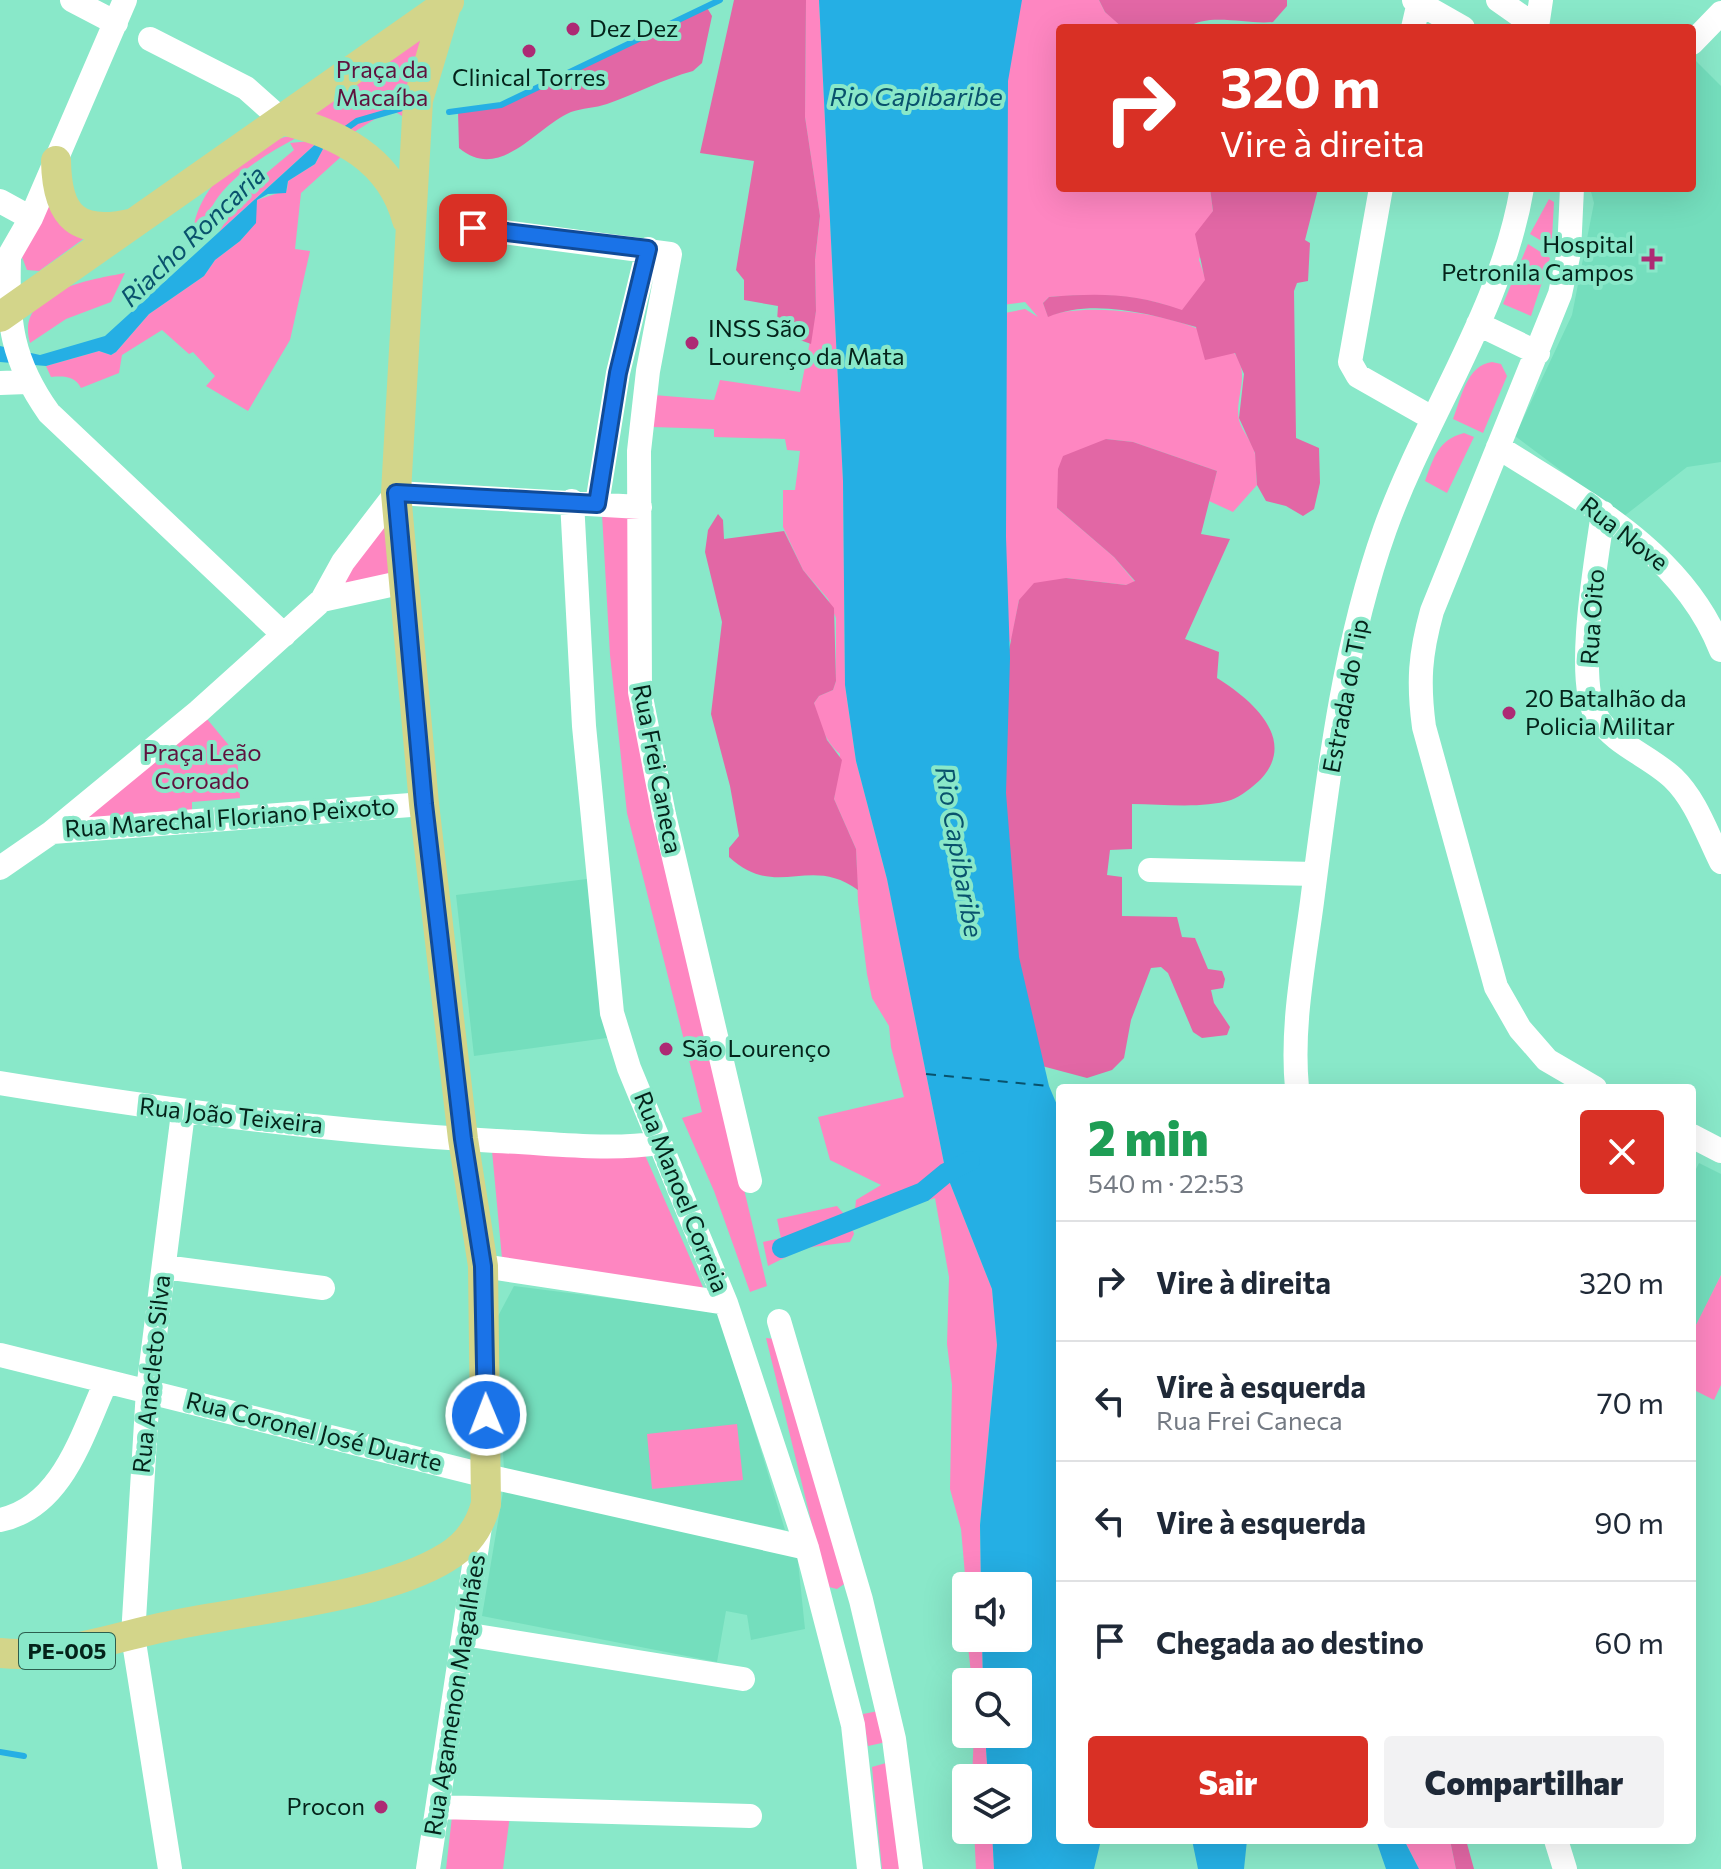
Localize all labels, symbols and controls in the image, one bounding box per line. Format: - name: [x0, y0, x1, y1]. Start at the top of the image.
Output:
- place label: Dez Dez: [589, 13, 678, 42]
- marker: Dez Dez: [564, 20, 582, 38]
- marker: Clinical Torres: [520, 42, 538, 60]
- text: 320 m: [1220, 51, 1381, 120]
- park label: Praça da Macaíba: [336, 54, 428, 111]
- icon: right: [1088, 56, 1192, 160]
- place label: Clinical Torres: [452, 62, 606, 91]
- water label: Rio Capibaribe: [829, 80, 1003, 111]
- text: Vire à direita: [1220, 120, 1425, 164]
- water label: Riacho Roncaria: [113, 158, 271, 312]
- pin: [439, 194, 507, 262]
- icon: arrive: [451, 206, 495, 250]
- place label: Hospital Petronila Campos: [1441, 229, 1634, 286]
- marker: Hospital Petronila Campos: [1641, 248, 1663, 270]
- place label: INSS São Lourenço da Mata: [708, 313, 905, 370]
- marker: INSS São Lourenço da Mata: [683, 334, 701, 352]
- street label: Rua Nove: [1575, 490, 1674, 576]
- street label: Rua Oito: [1574, 568, 1609, 666]
- street label: Estrada do Tip: [1315, 616, 1374, 775]
- street label: Rua Frei Caneca: [628, 681, 689, 856]
- place label: 20 Batalhão da Policia Militar: [1525, 683, 1687, 740]
- marker: 20 Batalhão da Policia Militar: [1500, 704, 1518, 722]
- park label: Praça Leão Coroado: [142, 737, 262, 794]
- water label: Rio Capibaribe: [930, 764, 991, 940]
- street label: Rua Marechal Floriano Peixoto: [64, 790, 396, 843]
- place label: São Lourenço: [682, 1033, 831, 1062]
- marker: São Lourenço: [657, 1040, 675, 1058]
- street label: Rua Manoel Correia: [629, 1087, 736, 1296]
- street label: Rua João Teixeira: [138, 1090, 324, 1139]
- text: 2 min: [1088, 1107, 1209, 1166]
- button: close: [1580, 1110, 1664, 1194]
- text: 540 m · 22:53: [1088, 1167, 1244, 1198]
- icon: right: [1088, 1259, 1132, 1303]
- text: Vire à direita: [1156, 1263, 1331, 1300]
- text: 320 m: [1579, 1263, 1664, 1300]
- street label: Rua Anacleto Silva: [126, 1273, 175, 1475]
- text: Vire à esquerda: [1156, 1367, 1366, 1404]
- position arrow: [444, 1373, 528, 1457]
- icon: left: [1088, 1379, 1132, 1423]
- text: 70 m: [1597, 1383, 1664, 1420]
- street label: Rua Coronel José Duarte: [183, 1385, 445, 1476]
- text: Rua Frei Caneca: [1156, 1404, 1343, 1435]
- icon: left: [1088, 1499, 1132, 1543]
- text: Vire à esquerda: [1156, 1503, 1366, 1540]
- text: 90 m: [1594, 1503, 1664, 1540]
- street label: Rua Agamenon Magalhães: [417, 1552, 490, 1838]
- map controls: [952, 1572, 1032, 1844]
- button: sound: [952, 1572, 1032, 1652]
- icon: arrive: [1088, 1619, 1132, 1663]
- text: Chegada ao destino: [1156, 1623, 1424, 1660]
- text: 60 m: [1594, 1623, 1664, 1660]
- road number: PE-005: [19, 1633, 115, 1669]
- button: search: [952, 1668, 1032, 1748]
- button: Sair: [1088, 1736, 1368, 1828]
- button: Compartilhar: [1384, 1736, 1664, 1828]
- button: layers: [952, 1764, 1032, 1844]
- place label: Procon: [286, 1791, 365, 1820]
- marker: Procon: [372, 1798, 390, 1816]

